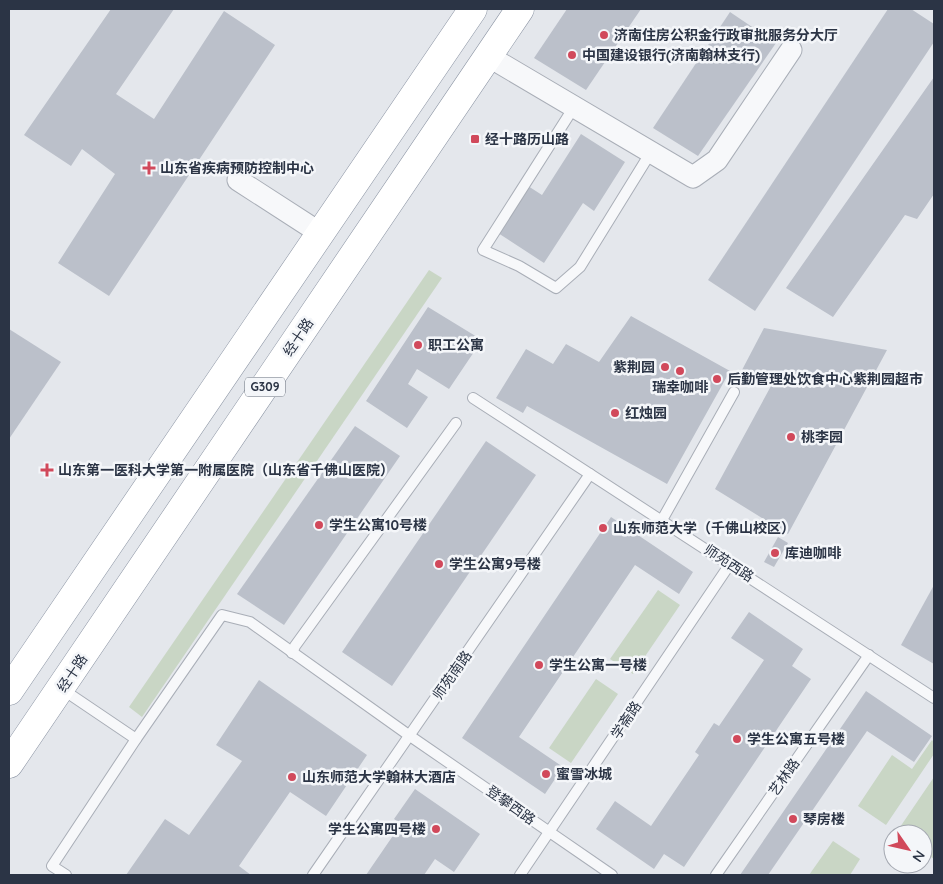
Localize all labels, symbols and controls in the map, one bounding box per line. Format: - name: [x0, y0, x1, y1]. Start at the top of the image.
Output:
- place label: 济南住房公积金行政审批服务分大厅: [614, 26, 838, 44]
- marker: 济南住房公积金行政审批服务分大厅: [598, 29, 610, 41]
- place label: 中国建设银行(济南翰林支行): [582, 46, 760, 64]
- marker: 中国建设银行(济南翰林支行): [566, 49, 578, 61]
- place label: 经十路历山路: [485, 130, 569, 148]
- marker: 经十路历山路: [469, 133, 481, 145]
- place label: 山东省疾病预防控制中心: [160, 159, 314, 177]
- marker: 山东省疾病预防控制中心: [142, 161, 156, 175]
- street label: 经十路: [279, 315, 317, 359]
- place label: 职工公寓: [428, 336, 484, 354]
- marker: 职工公寓: [412, 339, 424, 351]
- place label: 紫荆园: [613, 358, 655, 376]
- marker: 紫荆园: [659, 361, 671, 373]
- marker: 瑞幸咖啡: [674, 365, 686, 377]
- place label: 后勤管理处饮食中心紫荆园超市: [727, 370, 923, 388]
- marker: 后勤管理处饮食中心紫荆园超市: [711, 373, 723, 385]
- road number: G309: [245, 378, 285, 397]
- place label: 瑞幸咖啡: [652, 378, 709, 396]
- place label: 红烛园: [625, 404, 667, 422]
- marker: 红烛园: [609, 407, 621, 419]
- place label: 桃李园: [801, 428, 843, 446]
- marker: 桃李园: [785, 431, 797, 443]
- place label: 山东第一医科大学第一附属医院（山东省千佛山医院）: [58, 461, 394, 479]
- marker: 山东第一医科大学第一附属医院（山东省千佛山医院）: [40, 463, 54, 477]
- place label: 学生公寓10号楼: [329, 516, 427, 534]
- marker: 学生公寓10号楼: [313, 519, 325, 531]
- place label: 山东师范大学（千佛山校区）: [613, 519, 795, 537]
- marker: 山东师范大学（千佛山校区）: [597, 522, 609, 534]
- street label: 师苑西路: [701, 540, 757, 586]
- place label: 库迪咖啡: [785, 544, 842, 562]
- marker: 库迪咖啡: [769, 547, 781, 559]
- place label: 学生公寓9号楼: [449, 555, 541, 573]
- marker: 学生公寓9号楼: [433, 558, 445, 570]
- street label: 师苑南路: [429, 647, 475, 703]
- street label: 经十路: [53, 651, 91, 695]
- place label: 学生公寓一号楼: [549, 656, 647, 674]
- marker: 学生公寓一号楼: [533, 659, 545, 671]
- street label: 学斋路: [607, 698, 645, 742]
- place label: 学生公寓五号楼: [747, 730, 845, 748]
- marker: 学生公寓五号楼: [731, 733, 743, 745]
- street label: 艺林路: [765, 755, 803, 799]
- place label: 蜜雪冰城: [556, 765, 612, 783]
- place label: 山东师范大学翰林大酒店: [302, 768, 456, 786]
- marker: 蜜雪冰城: [540, 768, 552, 780]
- marker: 山东师范大学翰林大酒店: [286, 771, 298, 783]
- street label: 登攀西路: [483, 782, 539, 828]
- place label: 琴房楼: [803, 810, 845, 828]
- marker: 琴房楼: [787, 813, 799, 825]
- place label: 学生公寓四号楼: [328, 820, 426, 838]
- marker: 学生公寓四号楼: [430, 823, 442, 835]
- north arrow: [883, 824, 933, 874]
- text: N: [908, 847, 929, 866]

